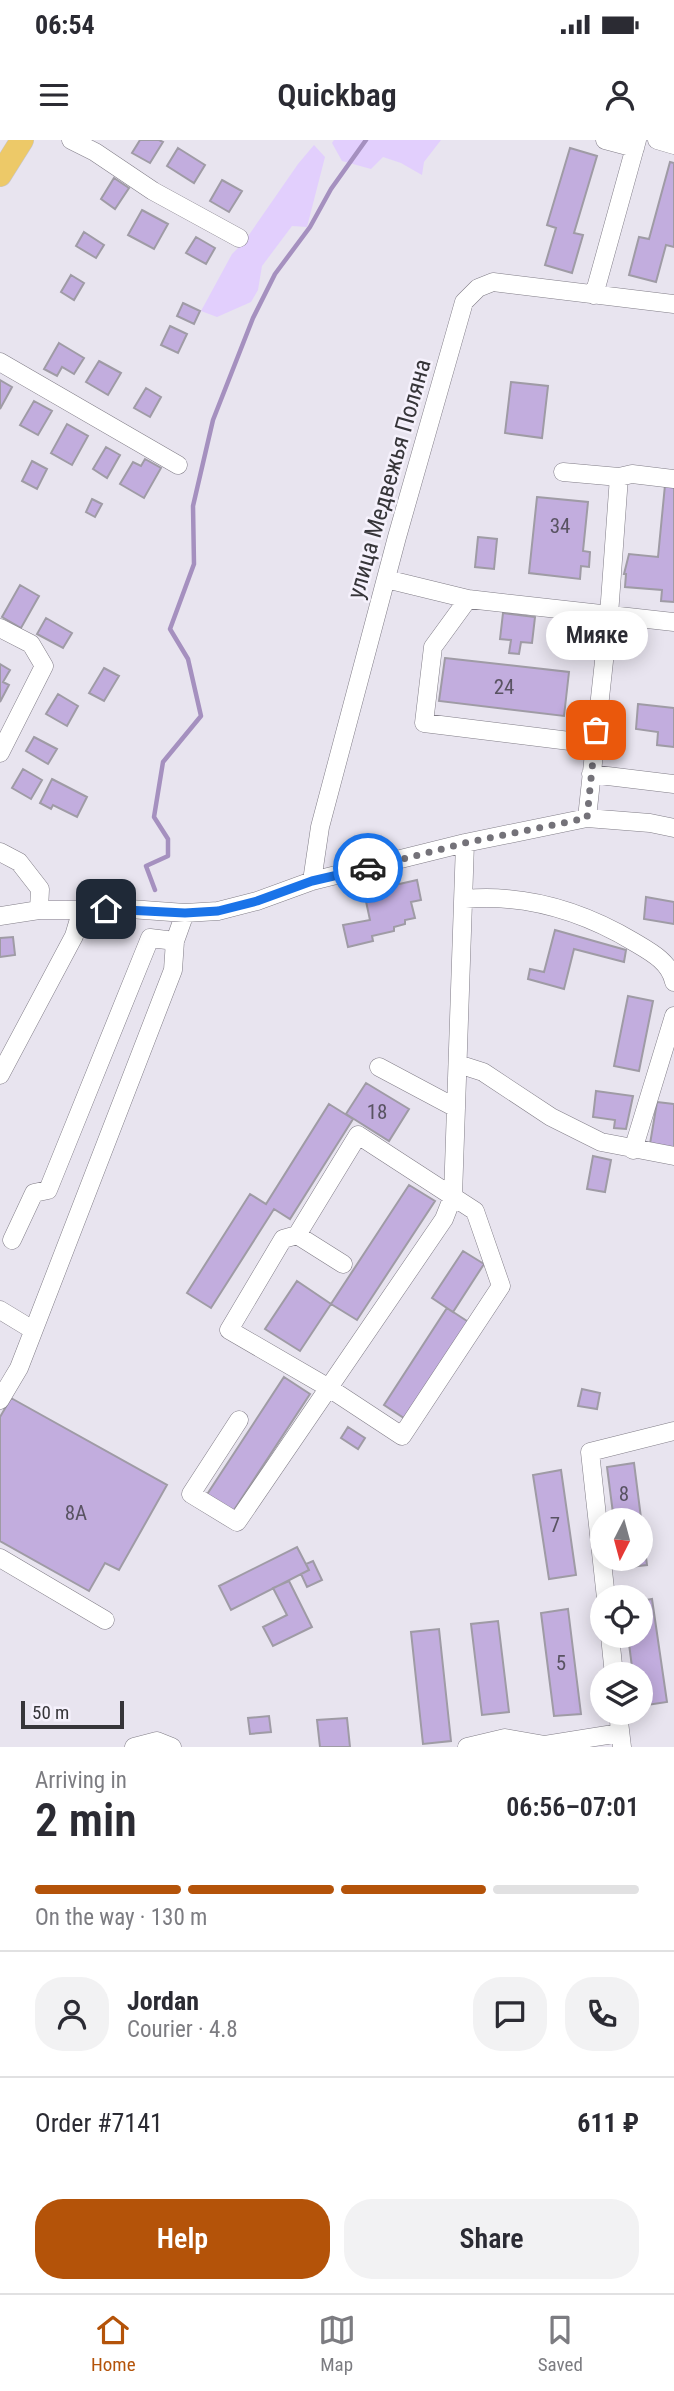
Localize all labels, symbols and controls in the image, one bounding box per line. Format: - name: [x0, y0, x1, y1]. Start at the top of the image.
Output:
- text: 06:54: [35, 10, 95, 40]
- icon: menu: [35, 76, 73, 114]
- text: Quickbag: [277, 76, 397, 114]
- icon: person: [601, 76, 639, 114]
- street label: улица Медвежья Поляна: [341, 356, 437, 602]
- house number: 34: [550, 514, 570, 538]
- callout: Мияке: [545, 611, 647, 660]
- text: Мияке: [566, 622, 628, 649]
- house number: 24: [494, 675, 514, 699]
- pin: [566, 700, 626, 760]
- icon: bag: [577, 711, 615, 749]
- courier: [333, 833, 403, 903]
- icon: car: [349, 849, 387, 887]
- pin: [76, 879, 136, 939]
- icon: home: [87, 890, 125, 928]
- house number: 18: [367, 1100, 387, 1124]
- house number: 8: [619, 1482, 629, 1506]
- house number: 8А: [65, 1501, 87, 1525]
- north arrow: [590, 1508, 653, 1572]
- map controls: [590, 1508, 653, 1725]
- house number: 7: [550, 1513, 560, 1537]
- button: locate: [590, 1585, 653, 1648]
- house number: 5: [556, 1651, 566, 1675]
- button: layers: [590, 1662, 653, 1725]
- scale bar: [21, 1698, 124, 1730]
- text: 50 m: [32, 1701, 69, 1724]
- text: Arriving in: [35, 1767, 127, 1794]
- text: 06:56–07:01: [506, 1792, 639, 1822]
- text: 2 min: [35, 1793, 137, 1847]
- text: On the way · 130 m: [35, 1904, 207, 1931]
- button: person: [35, 1977, 109, 2051]
- button: chat: [473, 1977, 547, 2051]
- button: phone: [565, 1977, 639, 2051]
- text: Jordan: [127, 1986, 199, 2016]
- text: Courier · 4.8: [127, 2016, 238, 2043]
- text: Order #7141: [35, 2108, 163, 2138]
- text: 611 ₽: [577, 2108, 639, 2138]
- button: Help: [35, 2199, 330, 2279]
- button: Share: [344, 2199, 639, 2279]
- tab: Home: [91, 2311, 136, 2376]
- tab: Map: [318, 2311, 356, 2376]
- tab: Saved: [538, 2311, 583, 2376]

